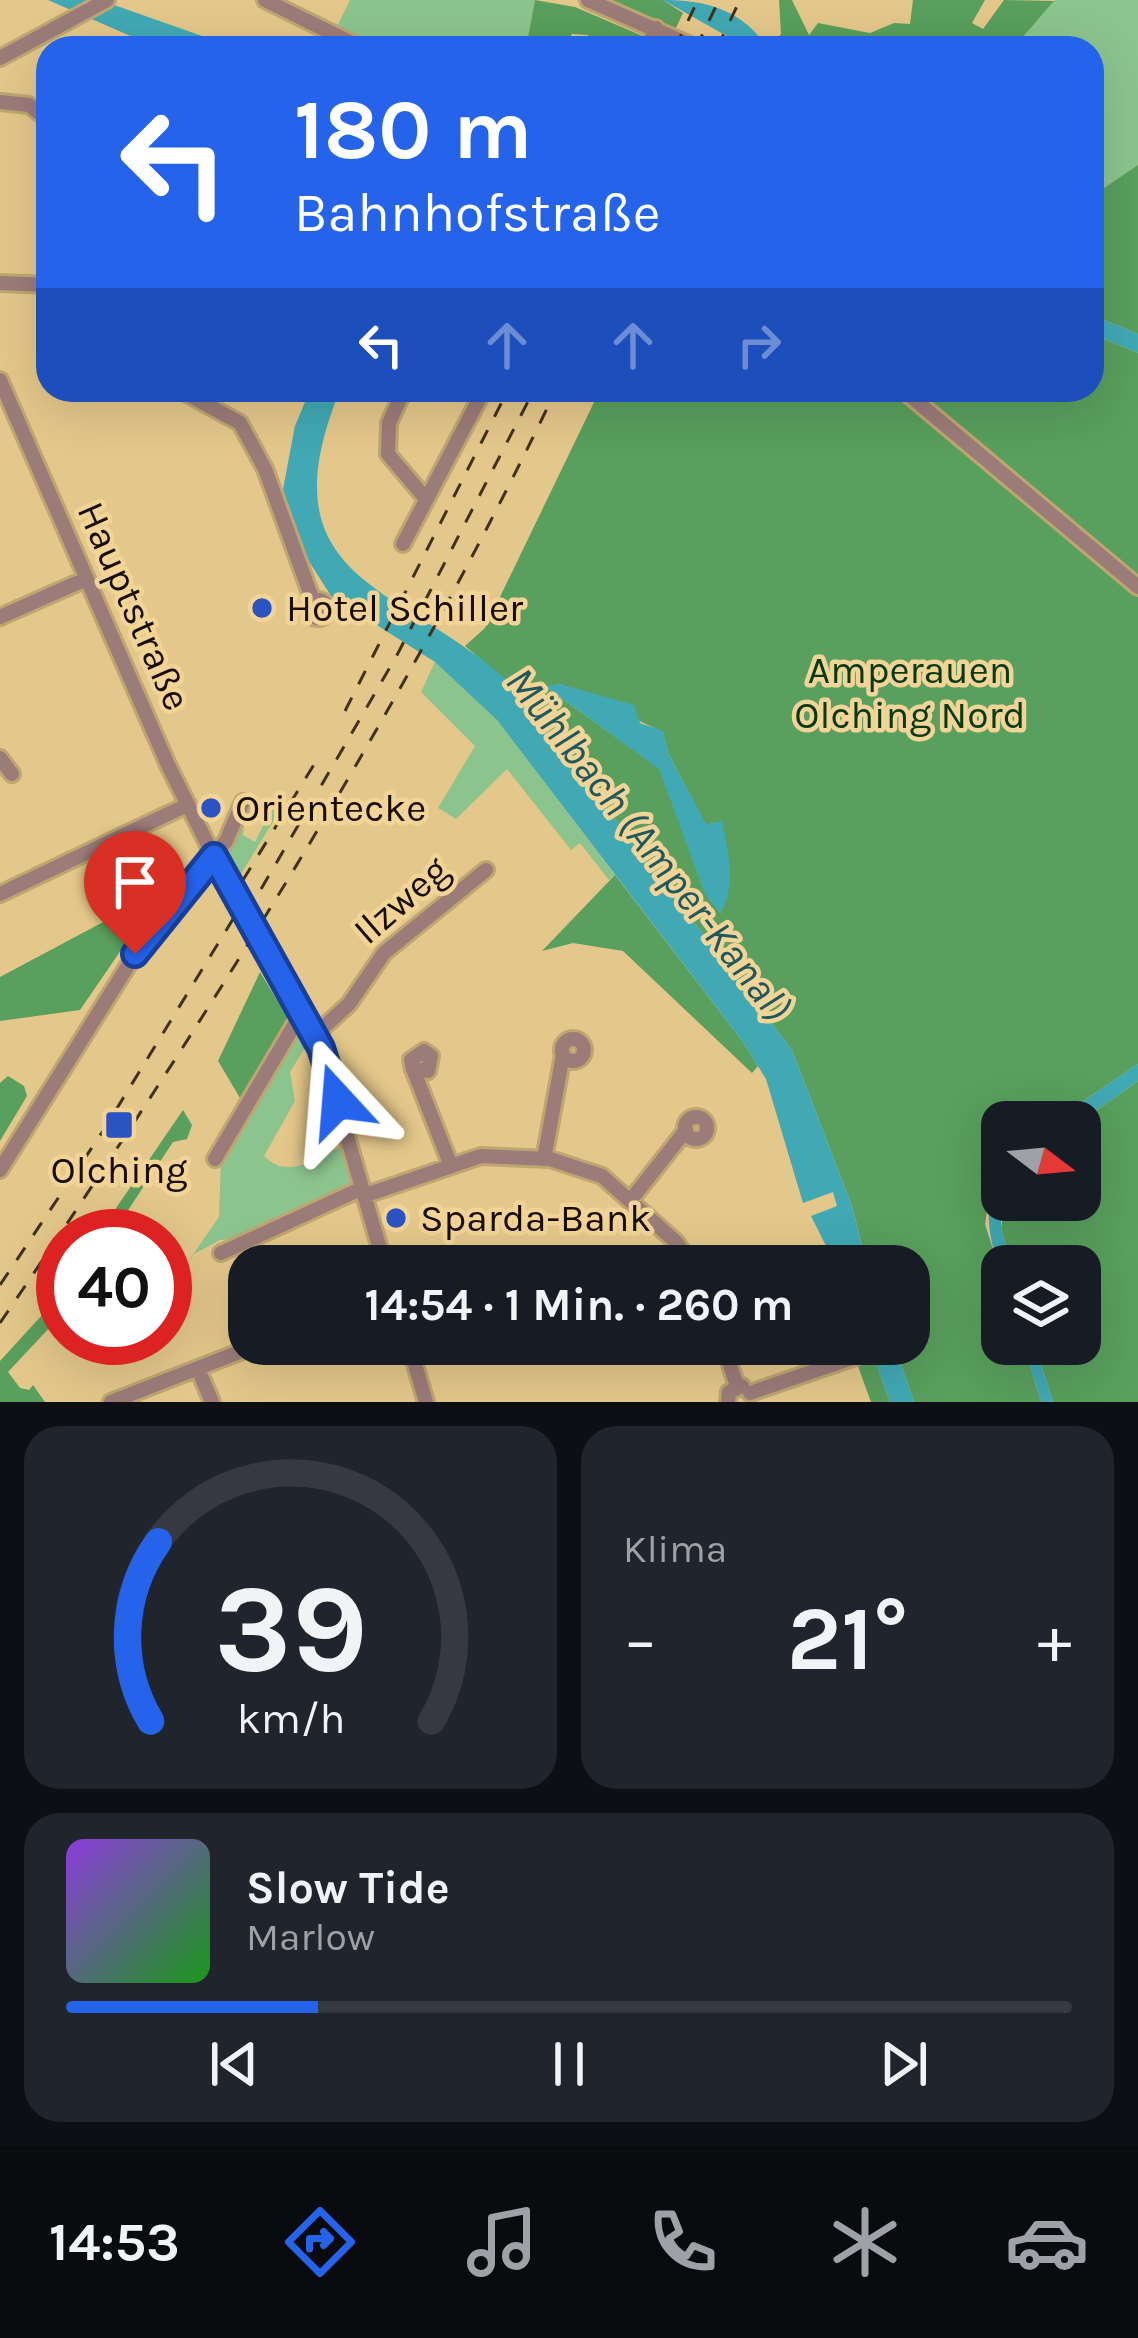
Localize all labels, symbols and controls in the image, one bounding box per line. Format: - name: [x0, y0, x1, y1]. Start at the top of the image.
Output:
- text: 180 m: [294, 81, 532, 179]
- icon: left: [96, 84, 252, 240]
- text: Bahnhofstraße: [294, 181, 661, 245]
- icon: left: [348, 312, 414, 378]
- icon: ahead: [474, 312, 540, 378]
- icon: ahead: [600, 312, 666, 378]
- icon: right: [726, 312, 792, 378]
- street label: Hauptstraße: [68, 495, 200, 717]
- place label: Hotel Schiller: [286, 585, 524, 631]
- marker: Hotel Schiller: [249, 595, 275, 621]
- park label: Amperauen Olching Nord: [794, 647, 1026, 738]
- water label: Mühlbach (Amper-Kanal): [495, 657, 803, 1031]
- place label: Orientecke: [235, 785, 426, 831]
- marker: Orientecke: [198, 795, 224, 821]
- pin: [84, 831, 186, 954]
- street label: Ilzweg: [344, 846, 458, 954]
- icon: arrive: [102, 849, 168, 915]
- position arrow: [275, 1038, 401, 1164]
- north arrow: [981, 1101, 1101, 1221]
- map controls: [981, 1101, 1101, 1365]
- marker: Olching: [103, 1109, 135, 1141]
- place label: Olching: [51, 1147, 187, 1193]
- place label: Sparda-Bank: [420, 1195, 651, 1241]
- marker: Sparda-Bank: [383, 1205, 409, 1231]
- speed limit sign: 40: [36, 1209, 192, 1365]
- button: layers: [981, 1245, 1101, 1365]
- text: 14:54 · 1 Min. · 260 m: [364, 1279, 794, 1331]
- text: Klima: [623, 1526, 727, 1572]
- text: 39: [214, 1556, 367, 1701]
- text: 21°: [787, 1586, 908, 1692]
- text: −: [623, 1601, 658, 1679]
- text: +: [1037, 1601, 1072, 1679]
- text: km/h: [236, 1693, 345, 1743]
- text: Slow Tide: [246, 1862, 450, 1914]
- text: Marlow: [246, 1914, 375, 1960]
- icon: previous: [201, 2031, 267, 2097]
- icon: pause: [536, 2031, 602, 2097]
- icon: next: [871, 2031, 937, 2097]
- icon: directions: [278, 2200, 362, 2284]
- icon: music: [460, 2200, 544, 2284]
- icon: phone: [641, 2200, 725, 2284]
- icon: climate: [823, 2200, 907, 2284]
- icon: car: [1005, 2200, 1089, 2284]
- text: 14:53: [49, 2210, 180, 2274]

